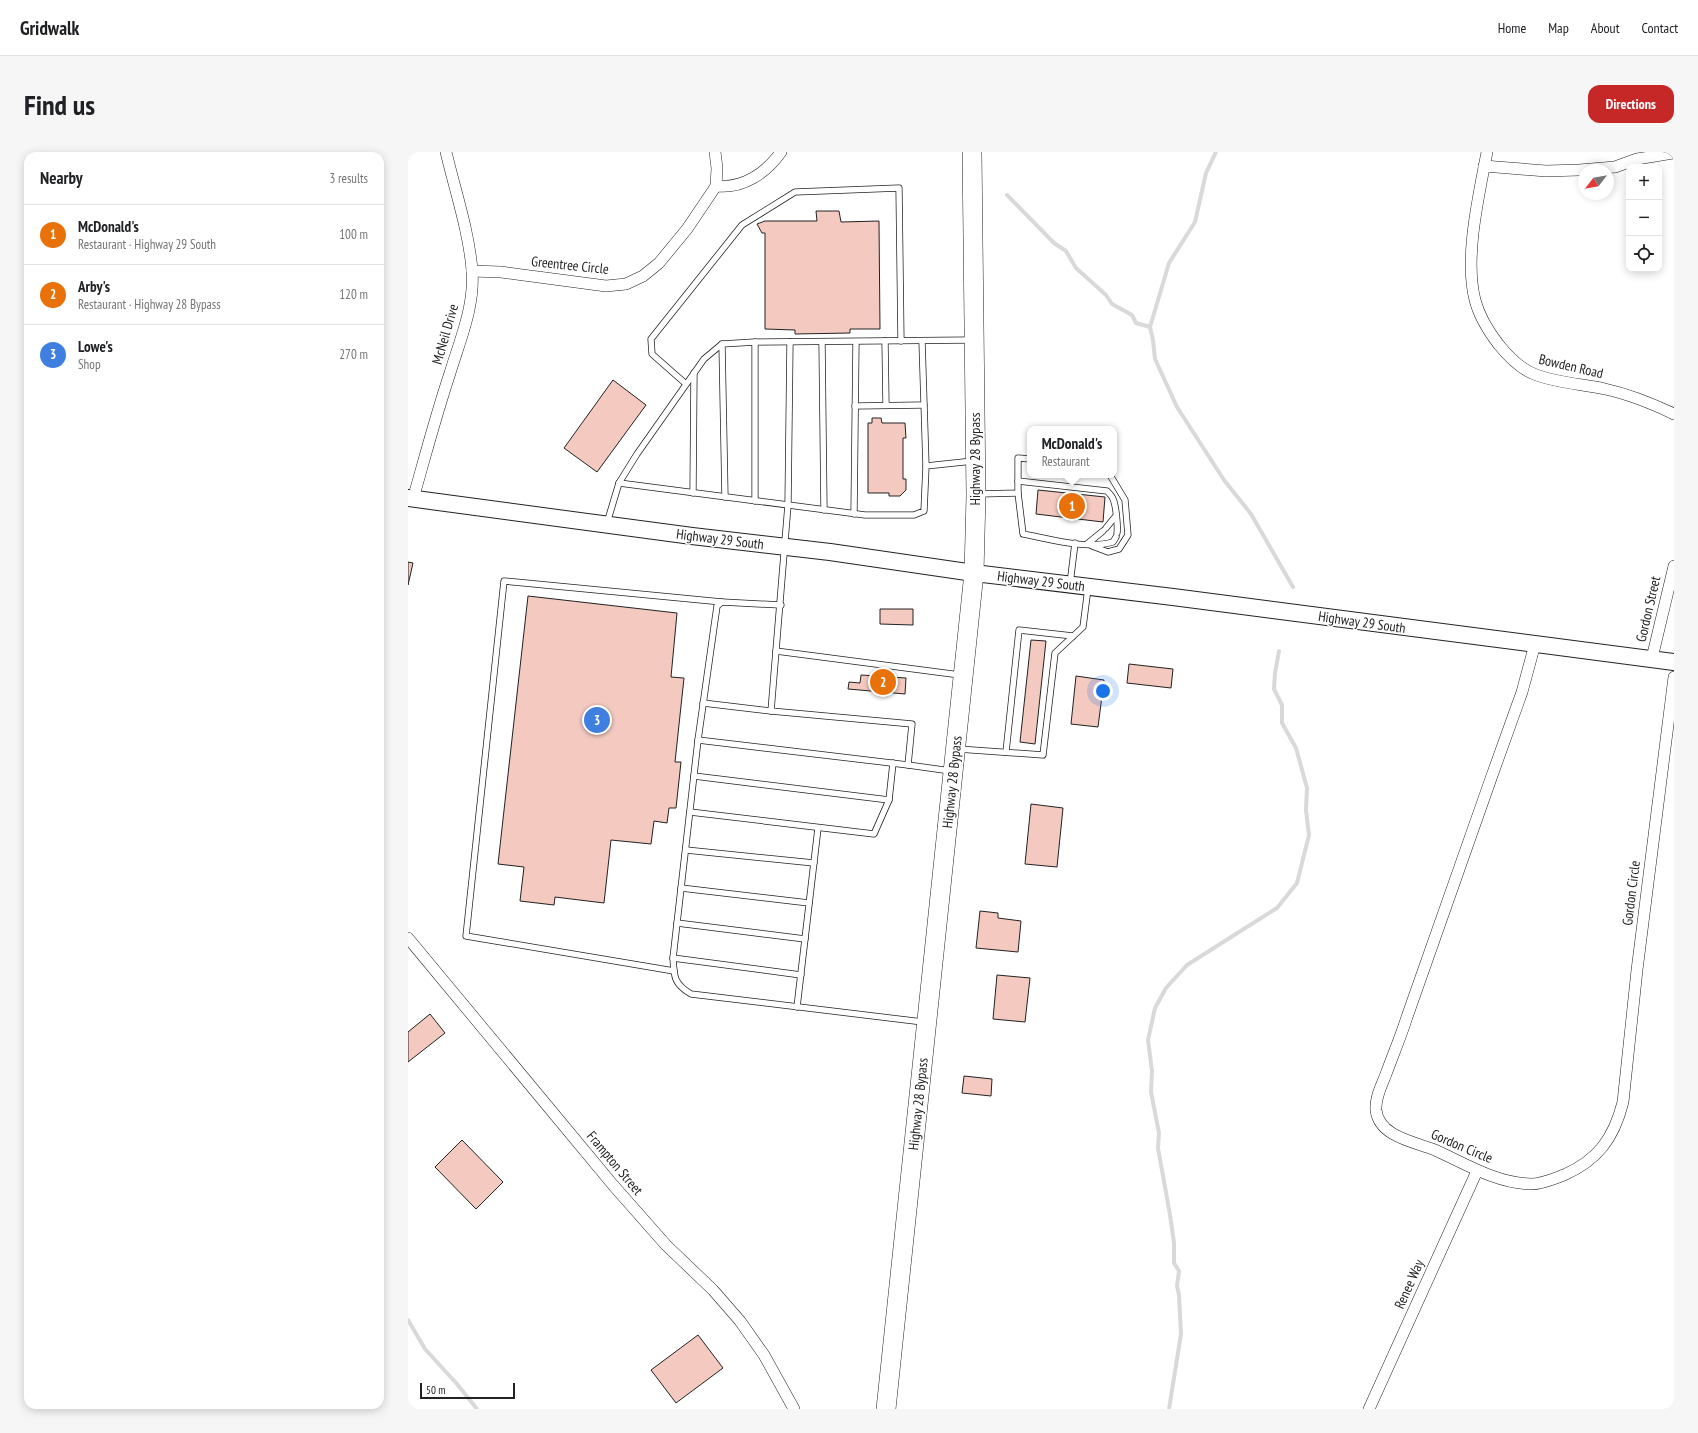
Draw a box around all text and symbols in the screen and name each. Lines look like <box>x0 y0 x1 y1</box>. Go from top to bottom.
text: Gridwalk <box>20 16 79 40</box>
text: Home <box>1498 19 1526 37</box>
text: Map <box>1548 19 1569 37</box>
text: About <box>1591 19 1620 37</box>
text: Contact <box>1642 19 1678 37</box>
button: Directions <box>1588 85 1674 123</box>
text: Find us <box>24 86 95 123</box>
north arrow <box>1578 164 1614 200</box>
map controls <box>1626 164 1662 272</box>
button: + <box>1626 164 1662 200</box>
text: Nearby <box>40 167 83 189</box>
text: 3 results <box>329 170 368 187</box>
button: − <box>1626 200 1662 236</box>
text: McDonald's <box>78 217 139 236</box>
text: 1 <box>50 226 56 243</box>
text: 100 m <box>339 226 368 243</box>
text: Restaurant · Highway 29 South <box>78 236 216 253</box>
button: locate <box>1626 236 1662 272</box>
street label: Greentree Circle <box>530 252 610 278</box>
text: Arby's <box>78 277 110 296</box>
text: 2 <box>50 286 56 303</box>
text: 120 m <box>339 286 368 303</box>
text: Restaurant · Highway 28 Bypass <box>78 296 221 313</box>
street label: McNeil Drive <box>428 302 462 366</box>
text: Lowe's <box>78 337 113 356</box>
text: 3 <box>50 346 56 363</box>
text: 270 m <box>339 346 368 363</box>
street label: Bowden Road <box>1537 350 1605 382</box>
text: Shop <box>78 356 101 373</box>
street label: Highway 28 Bypass <box>966 412 984 506</box>
popup <box>1027 426 1117 478</box>
text: McDonald's <box>1042 434 1102 453</box>
text: Restaurant <box>1042 453 1090 470</box>
pin: 1 <box>1059 491 1085 521</box>
street label: Highway 29 South <box>675 525 765 553</box>
street label: Highway 29 South <box>996 567 1086 595</box>
street label: Gordon Street <box>1632 574 1664 644</box>
street label: Highway 29 South <box>1317 607 1407 637</box>
pin: 2 <box>870 667 896 697</box>
your location <box>1093 681 1113 701</box>
pin: 3 <box>584 705 610 735</box>
street label: Highway 28 Bypass <box>938 735 966 829</box>
street label: Gordon Circle <box>1618 859 1644 927</box>
street label: Highway 28 Bypass <box>904 1057 932 1151</box>
street label: Gordon Circle <box>1428 1125 1496 1167</box>
street label: Frampton Street <box>583 1127 647 1199</box>
street label: Renee Way <box>1390 1256 1428 1311</box>
scale bar <box>420 1381 515 1400</box>
text: 50 m <box>426 1383 445 1397</box>

